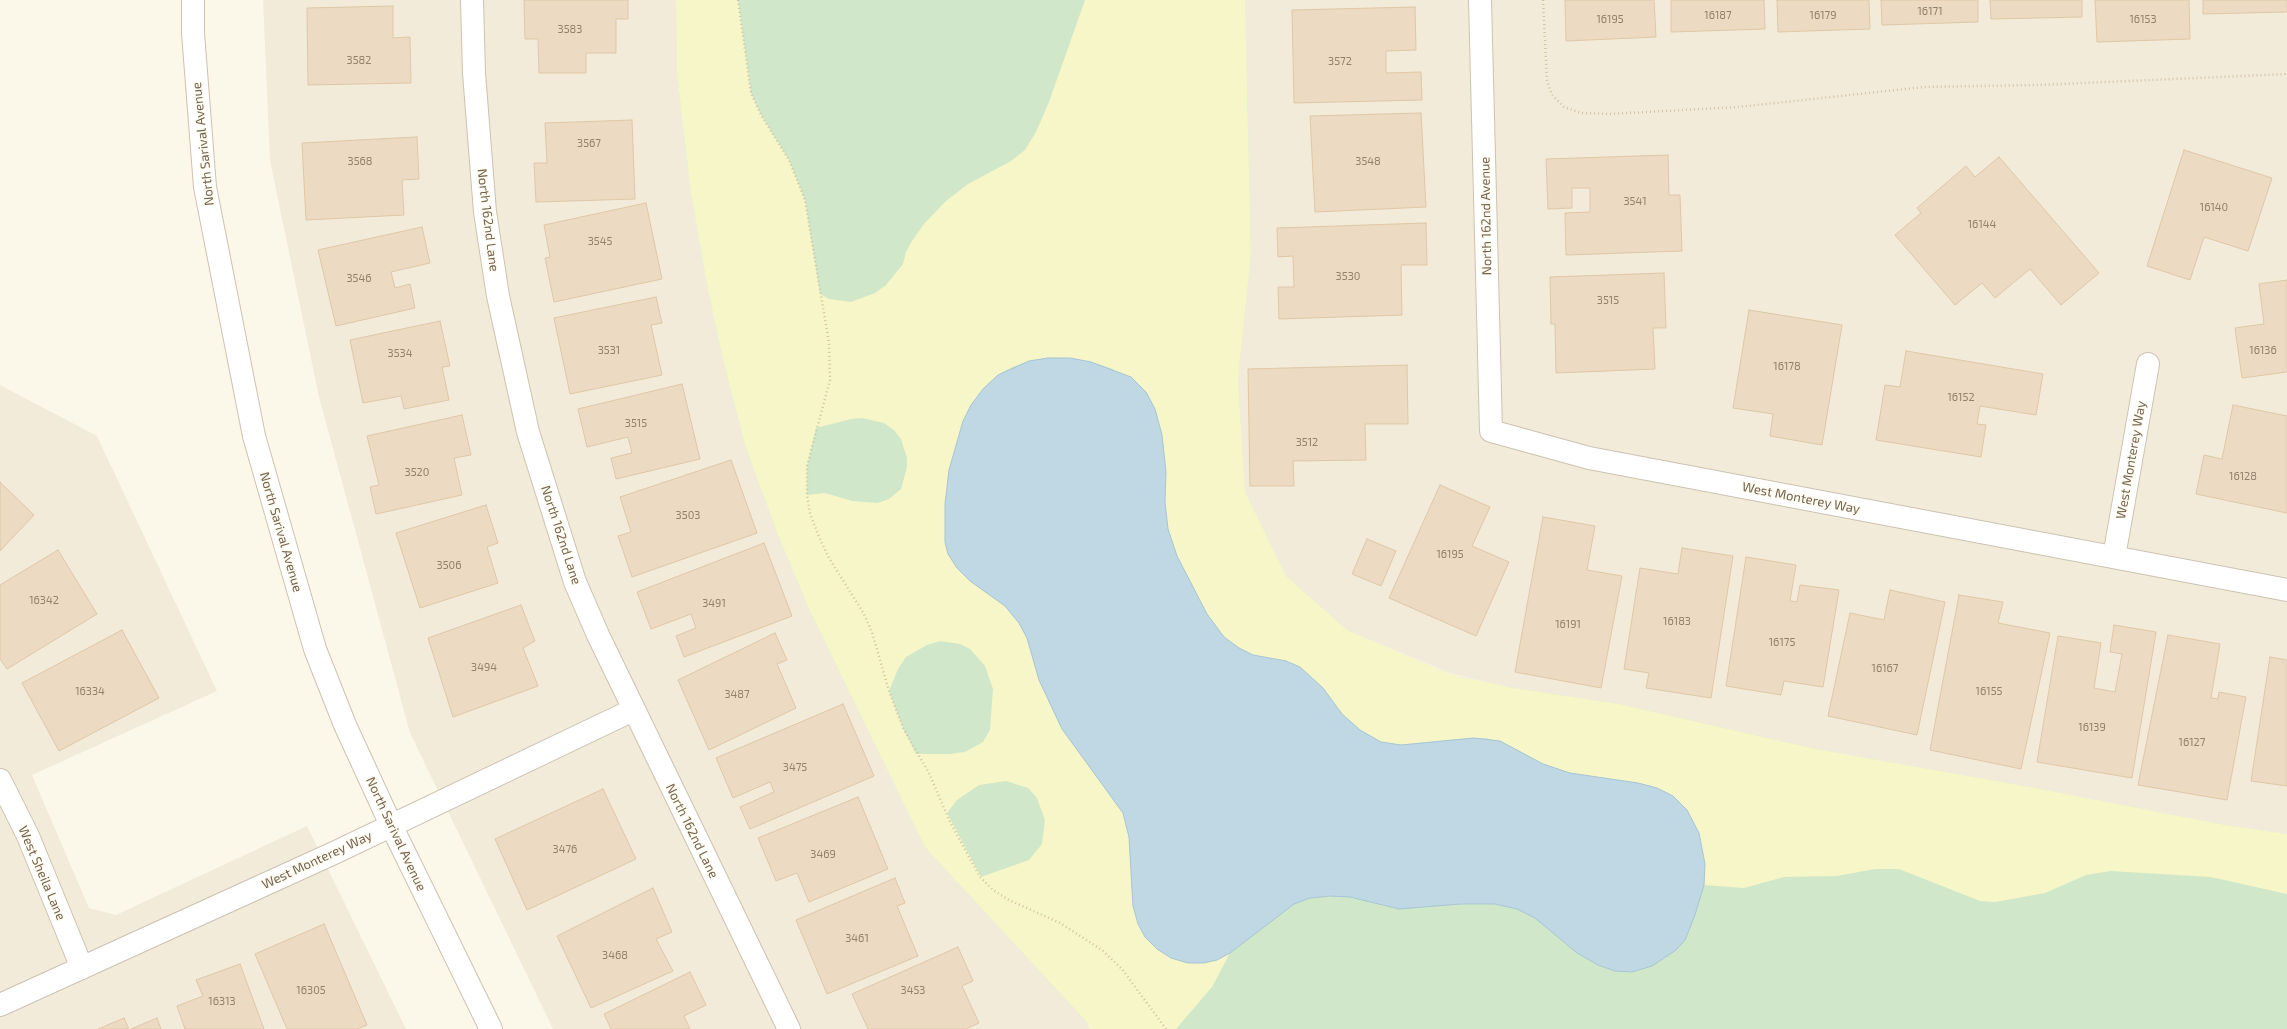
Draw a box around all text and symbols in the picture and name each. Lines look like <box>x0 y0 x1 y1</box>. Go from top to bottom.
house number: 16171 <box>1917 4 1943 18</box>
house number: 16187 <box>1704 8 1732 22</box>
house number: 16179 <box>1810 8 1836 22</box>
house number: 16195 <box>1596 12 1624 26</box>
house number: 16153 <box>2129 12 2157 26</box>
house number: 3583 <box>558 22 582 36</box>
house number: 3582 <box>347 53 371 67</box>
house number: 3572 <box>1328 54 1352 68</box>
street label: North Sarival Avenue <box>189 81 217 207</box>
house number: 3567 <box>577 136 601 150</box>
house number: 3568 <box>348 154 372 168</box>
house number: 3548 <box>1355 154 1381 168</box>
street label: North 162nd Avenue <box>1477 157 1495 275</box>
street label: North 162nd Lane <box>474 168 502 272</box>
house number: 3541 <box>1623 194 1647 208</box>
house number: 16140 <box>2200 200 2228 214</box>
house number: 16144 <box>1968 217 1996 231</box>
house number: 3545 <box>588 234 612 248</box>
house number: 3530 <box>1336 269 1360 283</box>
house number: 3546 <box>346 271 372 285</box>
house number: 3515 <box>1597 293 1619 307</box>
house number: 3531 <box>598 343 620 357</box>
house number: 16136 <box>2249 343 2277 357</box>
house number: 3534 <box>388 346 412 360</box>
house number: 16178 <box>1773 359 1801 373</box>
house number: 16152 <box>1947 390 1975 404</box>
street label: West Monterey Way <box>2113 400 2149 520</box>
house number: 3515 <box>625 416 647 430</box>
house number: 3512 <box>1296 435 1318 449</box>
house number: 3520 <box>405 465 429 479</box>
house number: 16128 <box>2229 469 2257 483</box>
street label: North Sarival Avenue <box>256 470 306 594</box>
street label: West Monterey Way <box>1741 479 1861 517</box>
street label: North 162nd Lane <box>538 483 584 587</box>
house number: 3503 <box>676 508 700 522</box>
house number: 16195 <box>1436 547 1464 561</box>
house number: 3506 <box>437 558 461 572</box>
house number: 16342 <box>29 593 59 607</box>
house number: 3491 <box>702 596 726 610</box>
house number: 16183 <box>1663 614 1691 628</box>
house number: 16191 <box>1555 617 1581 631</box>
house number: 16175 <box>1769 635 1795 649</box>
house number: 3494 <box>471 660 497 674</box>
house number: 16167 <box>1872 661 1898 675</box>
house number: 16334 <box>75 684 105 698</box>
house number: 16155 <box>1976 684 2002 698</box>
house number: 3487 <box>724 687 750 701</box>
house number: 16139 <box>2078 720 2106 734</box>
house number: 16127 <box>2179 735 2205 749</box>
house number: 3475 <box>783 760 807 774</box>
street label: North Sarival Avenue <box>363 774 429 894</box>
street label: North 162nd Lane <box>662 781 722 881</box>
street label: West Sheila Lane <box>15 824 69 922</box>
street label: West Monterey Way <box>259 828 375 892</box>
house number: 3476 <box>553 842 577 856</box>
house number: 3469 <box>810 847 836 861</box>
house number: 3461 <box>845 931 869 945</box>
house number: 3468 <box>602 948 628 962</box>
house number: 16305 <box>296 983 326 997</box>
house number: 3453 <box>901 983 925 997</box>
house number: 16313 <box>208 994 236 1008</box>

